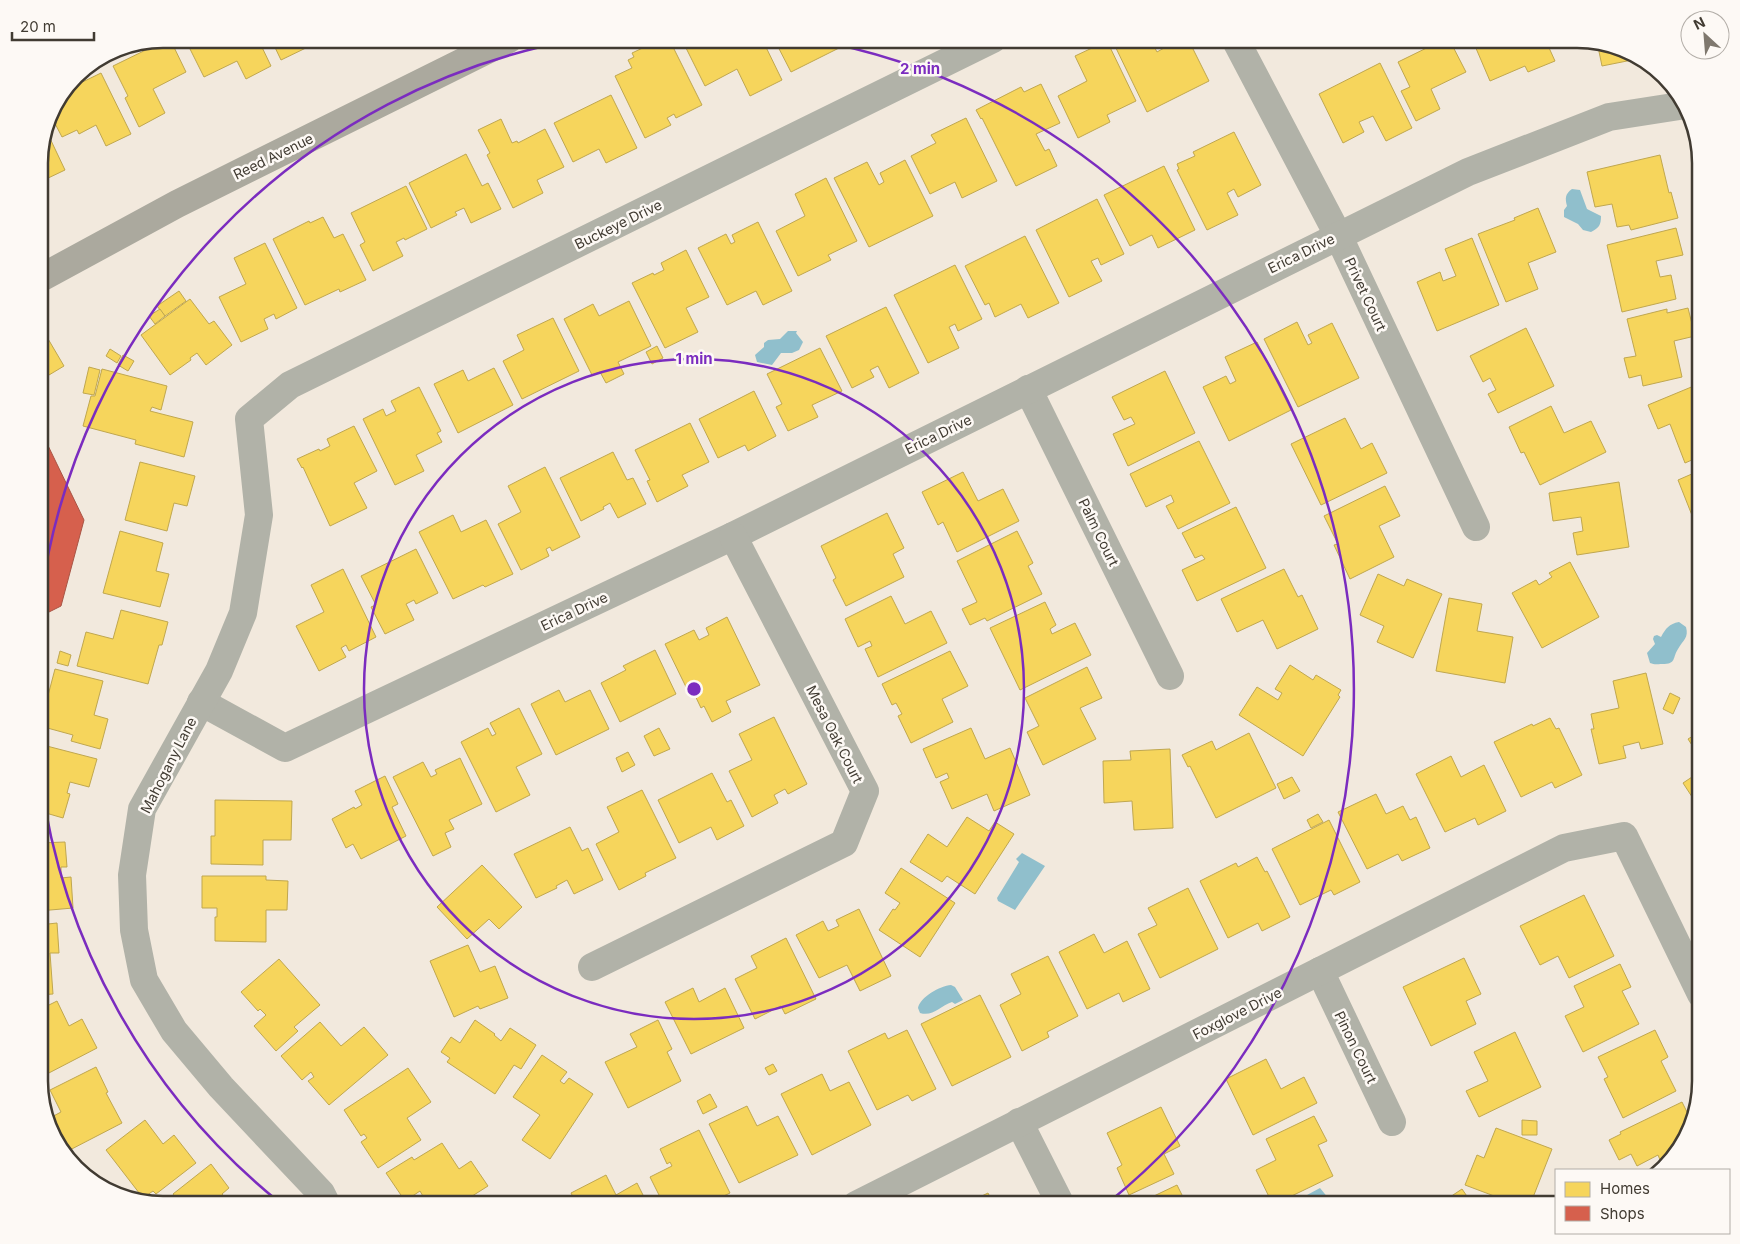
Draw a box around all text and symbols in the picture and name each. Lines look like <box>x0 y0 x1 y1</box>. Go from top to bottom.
scale bar <box>12 10 95 42</box>
north arrow <box>1680 10 1730 60</box>
text: N <box>1691 13 1708 33</box>
text: 20 m <box>20 17 56 36</box>
text: 2 min <box>900 59 940 78</box>
street label: Reed Avenue <box>230 129 316 183</box>
street label: Buckeye Drive <box>572 196 664 252</box>
street label: Erica Drive <box>1265 230 1337 276</box>
street label: Privet Court <box>1342 255 1391 334</box>
text: 1 min <box>675 349 713 368</box>
street label: Erica Drive <box>902 411 974 457</box>
street label: Palm Court <box>1075 495 1123 569</box>
street label: Erica Drive <box>538 588 610 634</box>
centre of rings <box>685 680 703 698</box>
street label: Mesa Oak Court <box>803 682 867 786</box>
street label: Mahogany Lane <box>136 714 200 816</box>
street label: Foxglove Drive <box>1190 983 1284 1043</box>
street label: Pinon Court <box>1331 1008 1381 1086</box>
legend <box>1555 1169 1730 1234</box>
text: Homes <box>1600 1179 1650 1198</box>
text: Shops <box>1600 1204 1645 1223</box>

